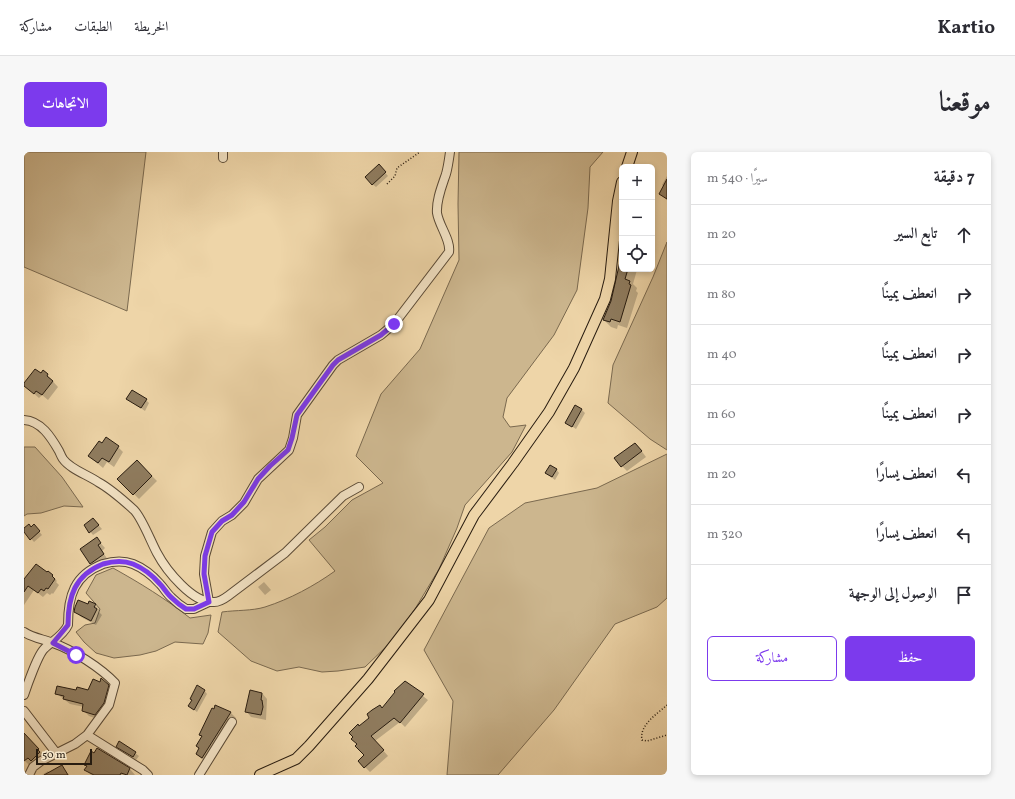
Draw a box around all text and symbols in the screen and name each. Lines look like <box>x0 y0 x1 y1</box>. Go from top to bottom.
text: Kartio <box>937 15 995 41</box>
text: مشاركة <box>20 18 52 37</box>
text: الطبقات <box>74 18 112 37</box>
text: الخريطة <box>134 18 168 37</box>
button: الاتجاهات <box>24 82 107 127</box>
text: موقعنا <box>939 84 991 123</box>
map controls <box>619 164 655 272</box>
button: + <box>619 164 655 200</box>
text: 7 دقيقة <box>934 166 975 189</box>
text: سيرًا · 540 m <box>707 170 768 188</box>
button: − <box>619 200 655 236</box>
text: تابع السير <box>895 224 937 245</box>
icon: ahead <box>953 224 975 246</box>
text: 20 m <box>707 226 736 244</box>
button: locate <box>619 236 655 272</box>
text: انعطف يمينًا <box>882 284 937 305</box>
icon: right <box>953 284 975 306</box>
text: 80 m <box>707 286 736 304</box>
route end <box>385 315 403 333</box>
text: انعطف يمينًا <box>882 344 937 365</box>
icon: right <box>953 344 975 366</box>
text: 40 m <box>707 346 736 364</box>
text: انعطف يمينًا <box>882 404 937 425</box>
icon: right <box>953 404 975 426</box>
text: 60 m <box>707 406 736 424</box>
text: انعطف يسارًا <box>876 464 937 485</box>
icon: left <box>953 464 975 486</box>
text: 20 m <box>707 466 736 484</box>
text: انعطف يسارًا <box>876 524 937 545</box>
icon: left <box>953 524 975 546</box>
text: 320 m <box>707 526 742 544</box>
text: الوصول إلى الوجهة <box>849 584 937 605</box>
icon: arrive <box>953 584 975 606</box>
button: مشاركة <box>707 636 837 681</box>
button: حفظ <box>845 636 975 681</box>
route start <box>67 646 85 664</box>
scale bar <box>36 747 92 766</box>
text: 50 m <box>42 748 66 763</box>

